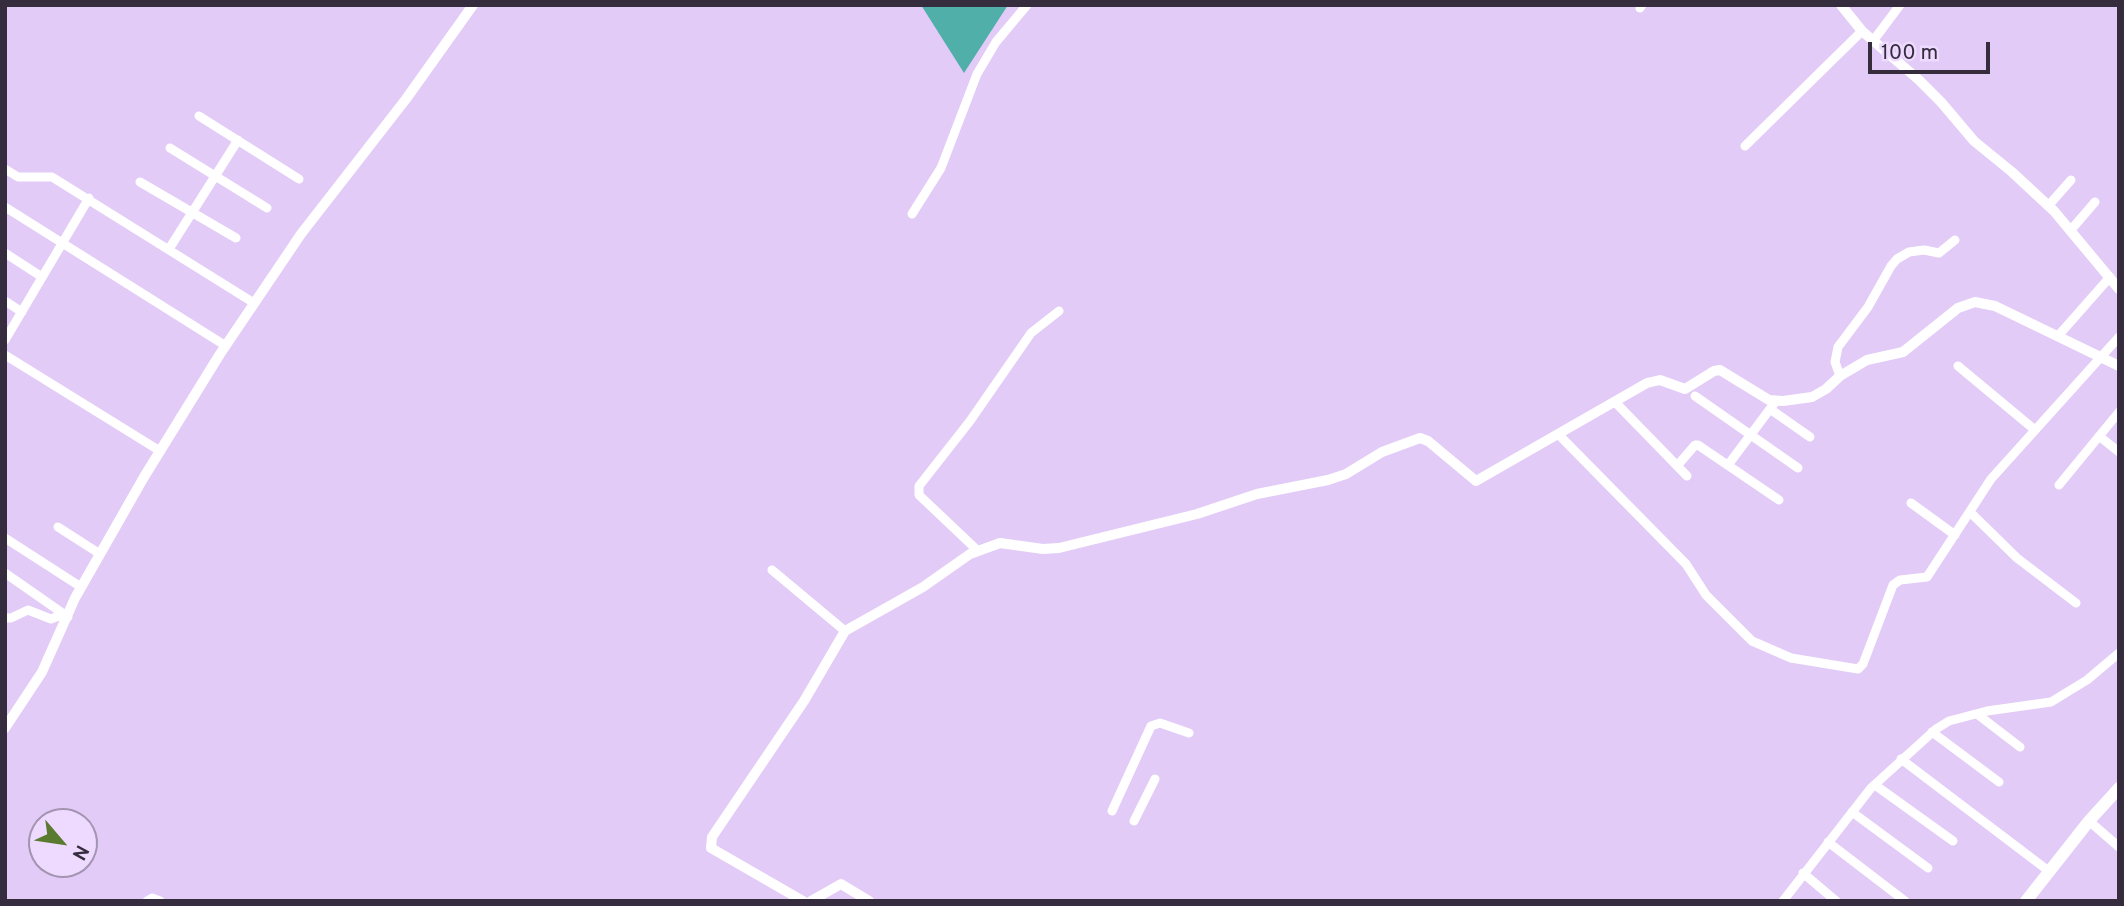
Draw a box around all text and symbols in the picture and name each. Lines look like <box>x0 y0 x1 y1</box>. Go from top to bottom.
scale bar <box>1872 28 1994 72</box>
text: 100 m <box>1881 40 1938 67</box>
north arrow <box>28 808 98 878</box>
text: N <box>66 840 93 864</box>

